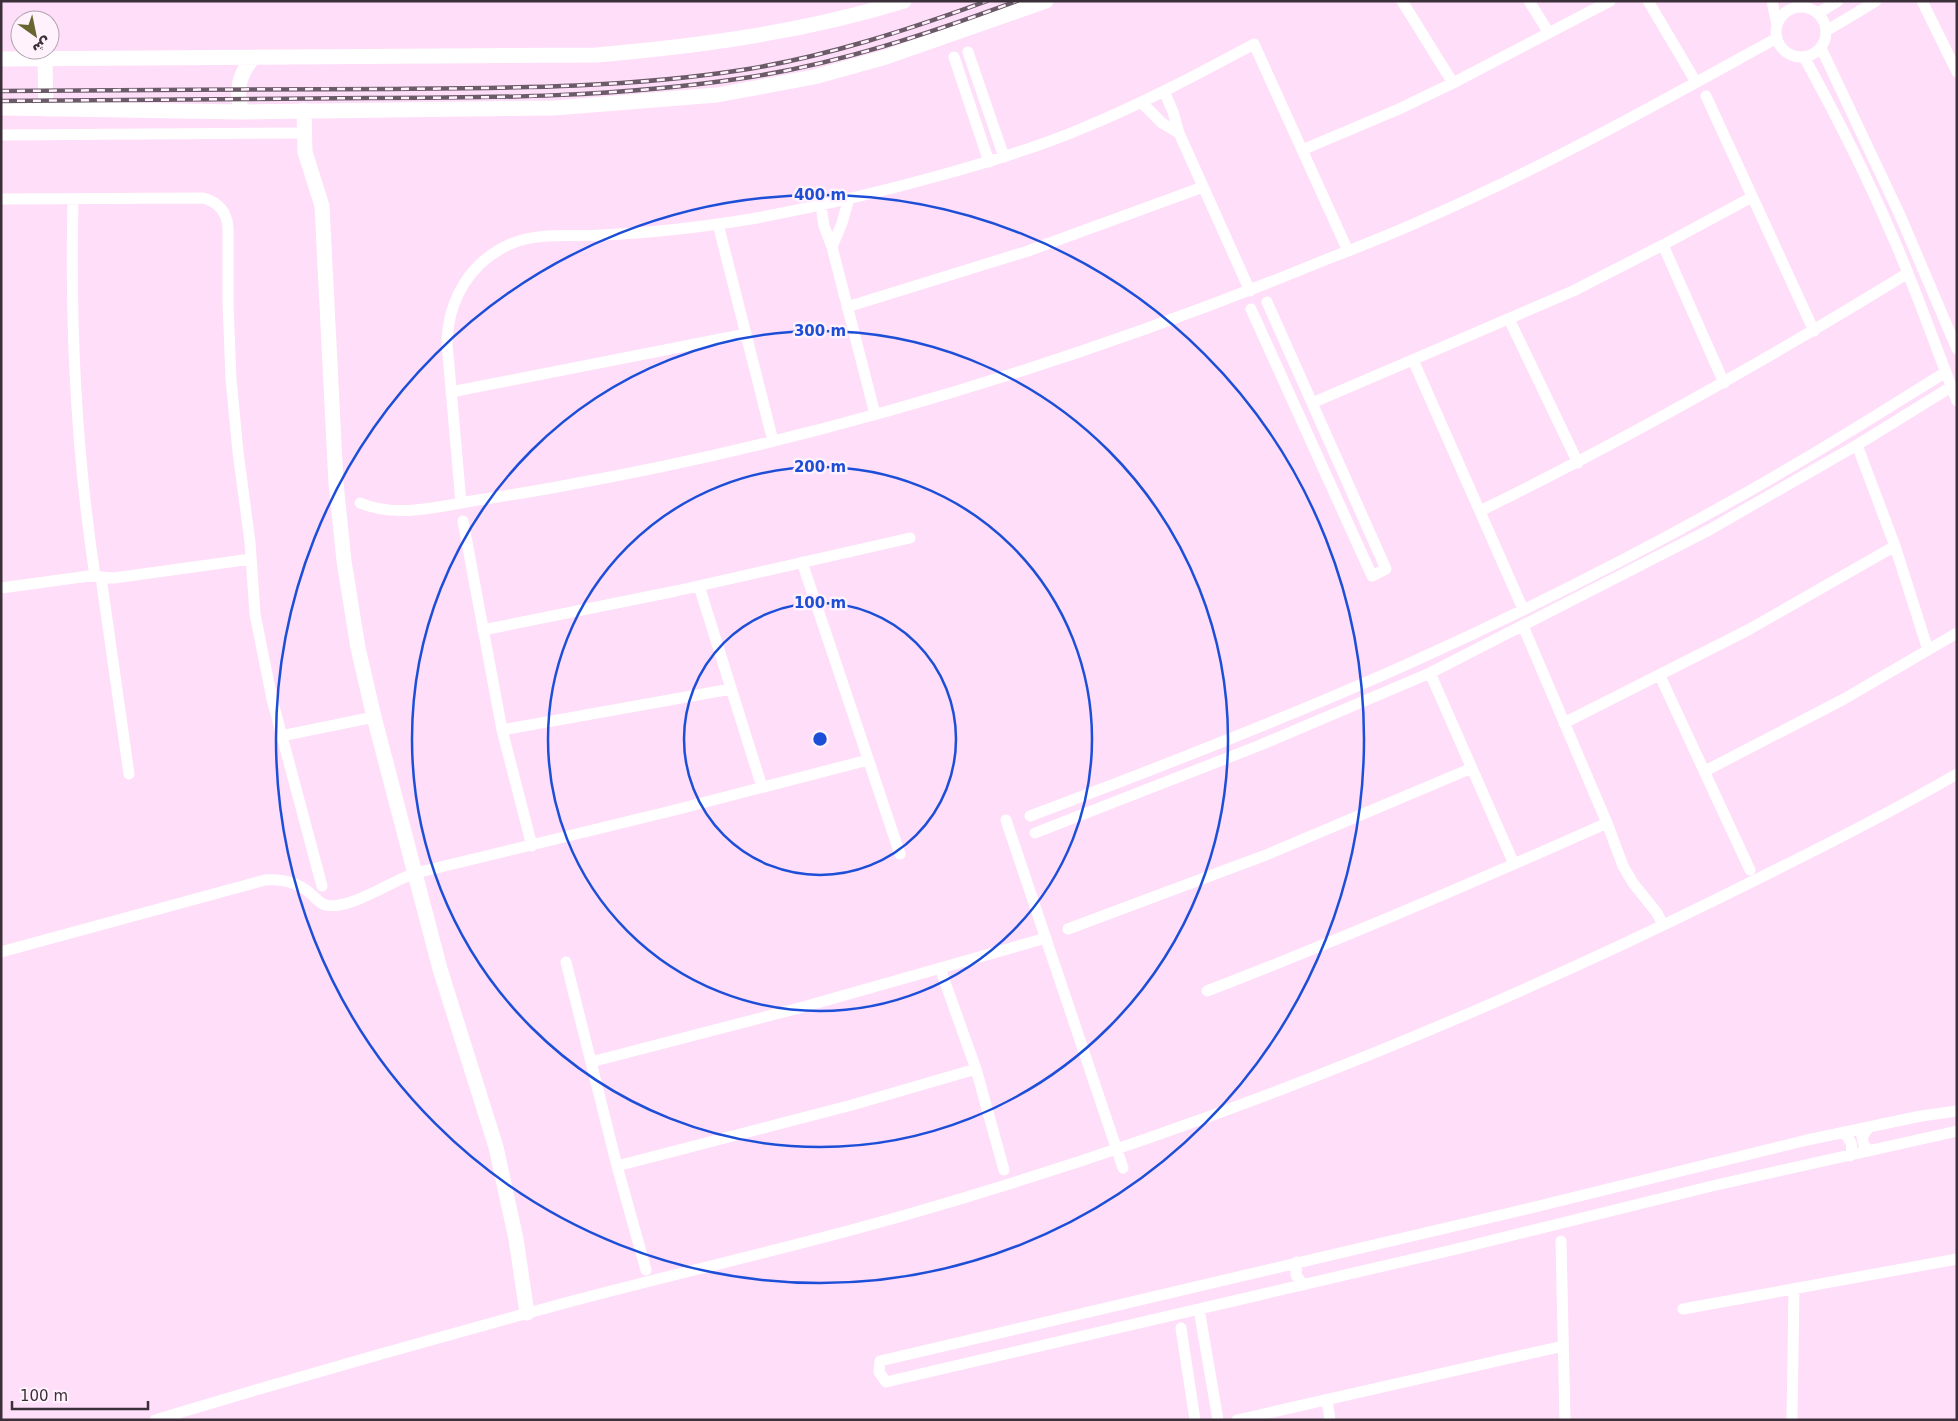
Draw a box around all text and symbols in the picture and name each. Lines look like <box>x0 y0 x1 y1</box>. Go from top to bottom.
north arrow <box>10 10 60 60</box>
text: ش <box>30 34 55 58</box>
text: 400 m <box>794 186 846 204</box>
text: 300 m <box>794 322 846 340</box>
text: 200 m <box>794 458 846 476</box>
text: 100 m <box>794 594 846 612</box>
centre of rings <box>811 730 829 748</box>
scale bar <box>12 1378 149 1410</box>
text: 100 m <box>20 1387 68 1405</box>

